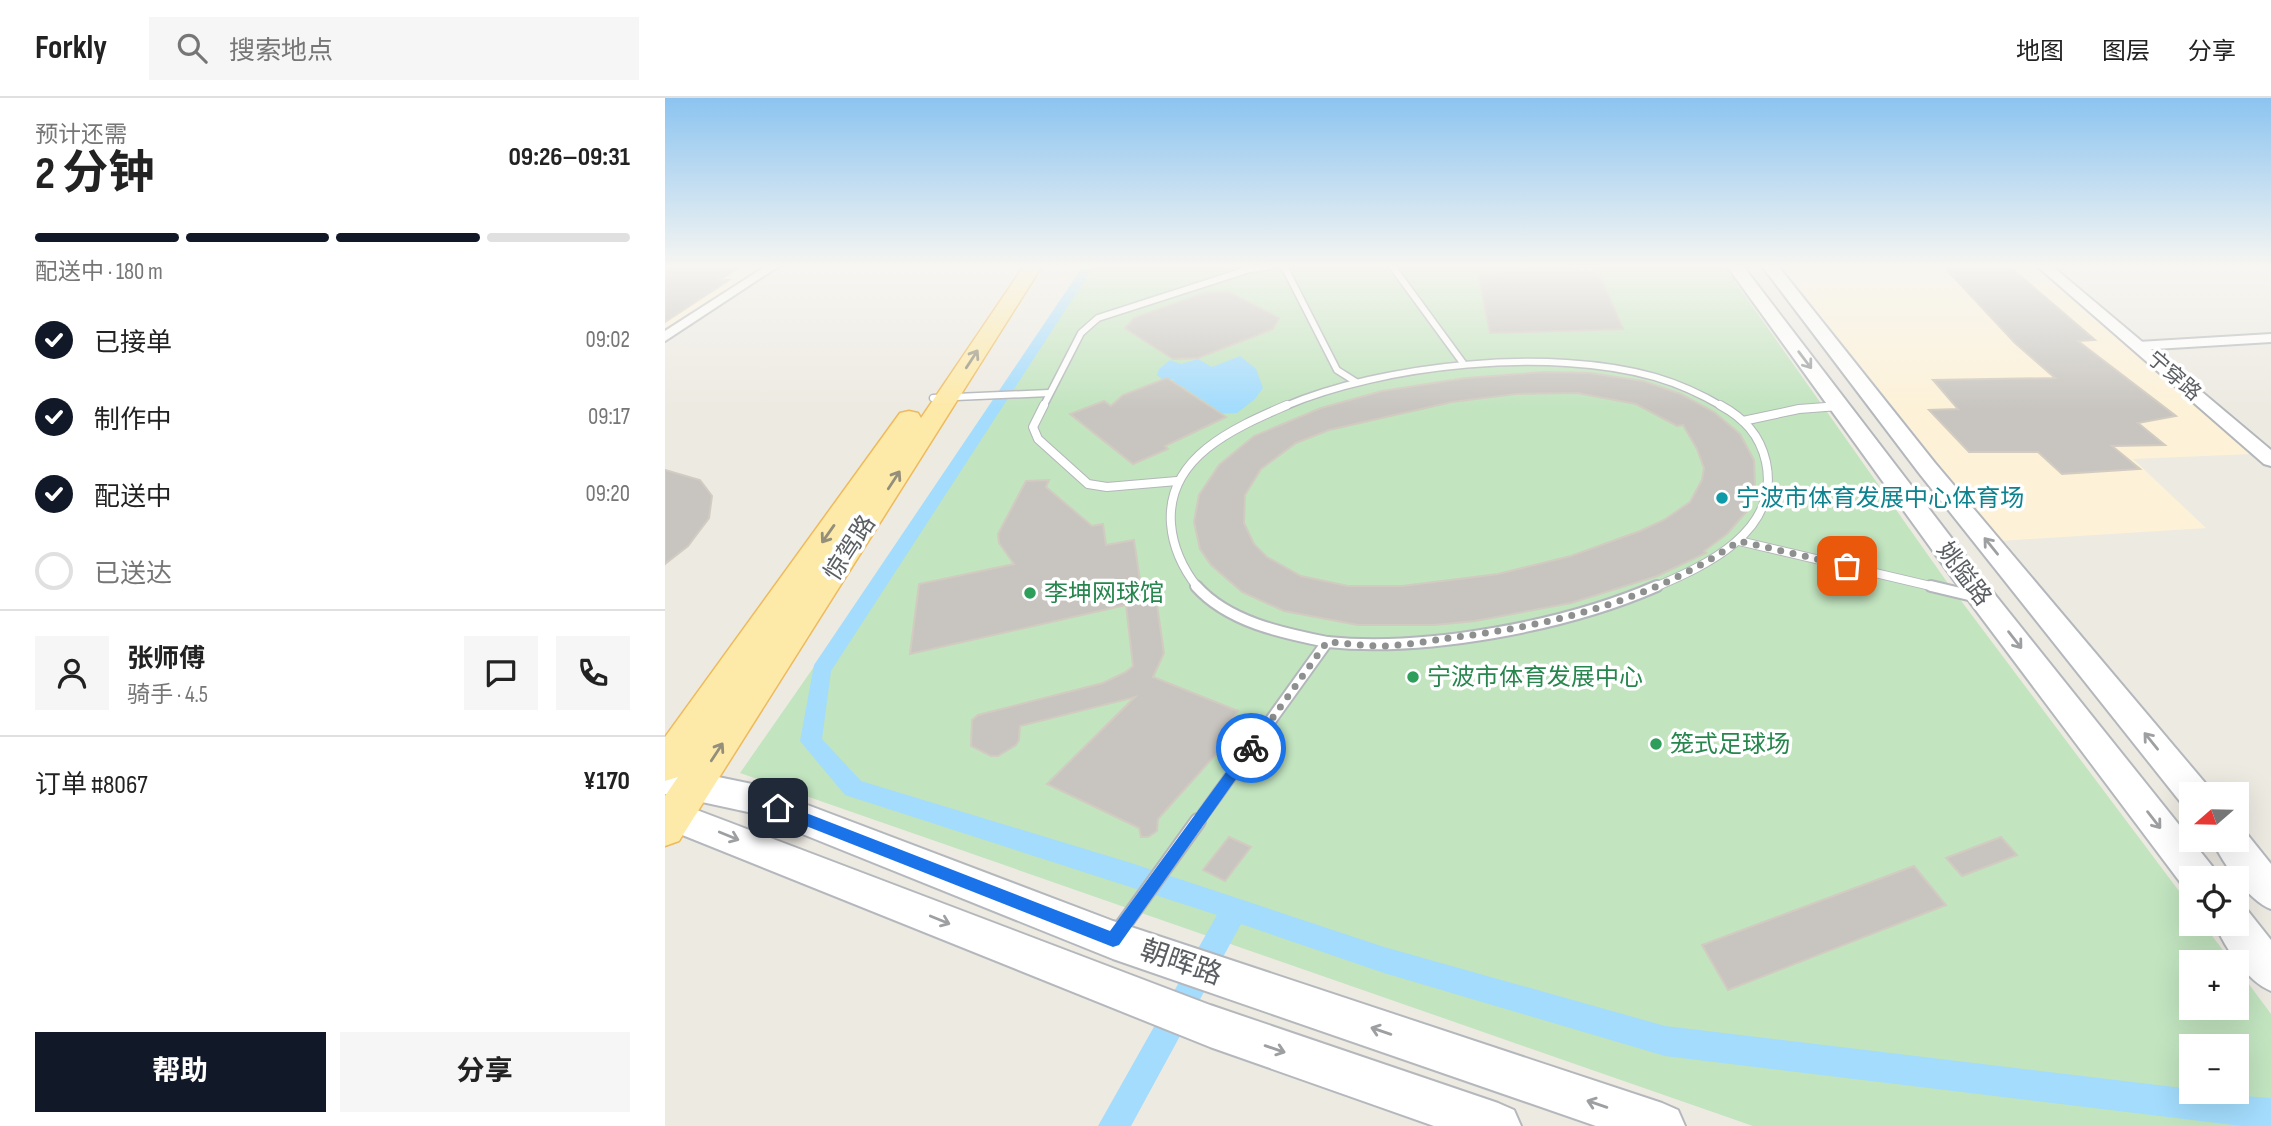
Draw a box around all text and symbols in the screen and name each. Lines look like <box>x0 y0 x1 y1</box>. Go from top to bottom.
search box <box>149 17 639 80</box>
text: Forkly <box>35 28 107 68</box>
icon: search <box>173 29 211 67</box>
text: 搜索地点 <box>229 36 333 67</box>
text: 地图 <box>2016 37 2064 66</box>
text: 图层 <box>2102 37 2150 66</box>
text: 分享 <box>2188 37 2236 66</box>
text: 预计还需 <box>35 121 127 149</box>
text: 09:26–09:31 <box>508 142 630 173</box>
text: 2 分钟 <box>35 147 154 202</box>
text: 配送中 · 180 m <box>35 258 163 286</box>
icon: check <box>35 321 73 359</box>
text: 09:02 <box>585 326 630 354</box>
text: 已接单 <box>94 328 172 359</box>
street label: 宁穿路 <box>2142 346 2206 406</box>
one-way arrow <box>965 350 980 369</box>
one-way arrow <box>1798 350 1813 369</box>
icon: check <box>35 398 73 436</box>
text: 09:17 <box>588 403 630 431</box>
text: 制作中 <box>94 405 172 436</box>
one-way arrow <box>887 470 901 490</box>
icon: check <box>35 475 73 513</box>
text: 09:20 <box>585 480 630 508</box>
text: 配送中 <box>94 482 172 513</box>
place label: 宁波市体育发展中心体育场 <box>1736 484 2024 513</box>
marker: 宁波市体育发展中心体育场 <box>1714 490 1730 506</box>
street label: 惊驾路 <box>818 510 882 586</box>
one-way arrow <box>821 524 835 543</box>
pin <box>1817 536 1877 596</box>
street label: 姚隘路 <box>1931 537 1997 611</box>
one-way arrow <box>1983 538 1999 556</box>
icon: bag <box>1828 547 1866 585</box>
text: 已送达 <box>94 559 172 590</box>
place label: 李坤网球馆 <box>1044 579 1164 608</box>
marker: 李坤网球馆 <box>1022 585 1038 601</box>
one-way arrow <box>2007 631 2022 649</box>
button: person <box>35 636 109 710</box>
button: chat <box>464 636 538 710</box>
button: phone <box>556 636 630 710</box>
text: 张师傅 <box>127 644 205 675</box>
place label: 宁波市体育发展中心 <box>1427 663 1643 692</box>
marker: 宁波市体育发展中心 <box>1405 669 1421 685</box>
text: 骑手 · 4.5 <box>127 681 208 709</box>
courier <box>1216 713 1286 783</box>
icon: bike <box>1232 729 1270 767</box>
place label: 笼式足球场 <box>1670 730 1790 759</box>
one-way arrow <box>2144 732 2159 751</box>
marker: 笼式足球场 <box>1648 736 1664 752</box>
one-way arrow <box>710 743 724 763</box>
text: ¥170 <box>583 766 630 797</box>
text: 订单 #8067 <box>35 770 148 801</box>
pin <box>748 778 808 838</box>
north arrow <box>2179 782 2249 852</box>
map controls <box>2179 782 2249 1104</box>
icon: home <box>759 789 797 827</box>
one-way arrow <box>2146 810 2161 829</box>
one-way arrow <box>718 831 739 844</box>
button: locate <box>2179 866 2249 936</box>
one-way arrow <box>929 915 951 928</box>
street label: 朝晖路 <box>1136 934 1226 992</box>
button: + <box>2179 950 2249 1020</box>
one-way arrow <box>1371 1024 1393 1037</box>
button: 帮助 <box>35 1032 326 1112</box>
button: 分享 <box>340 1032 630 1112</box>
button: − <box>2179 1034 2249 1104</box>
one-way arrow <box>1263 1044 1285 1056</box>
one-way arrow <box>1586 1097 1608 1110</box>

